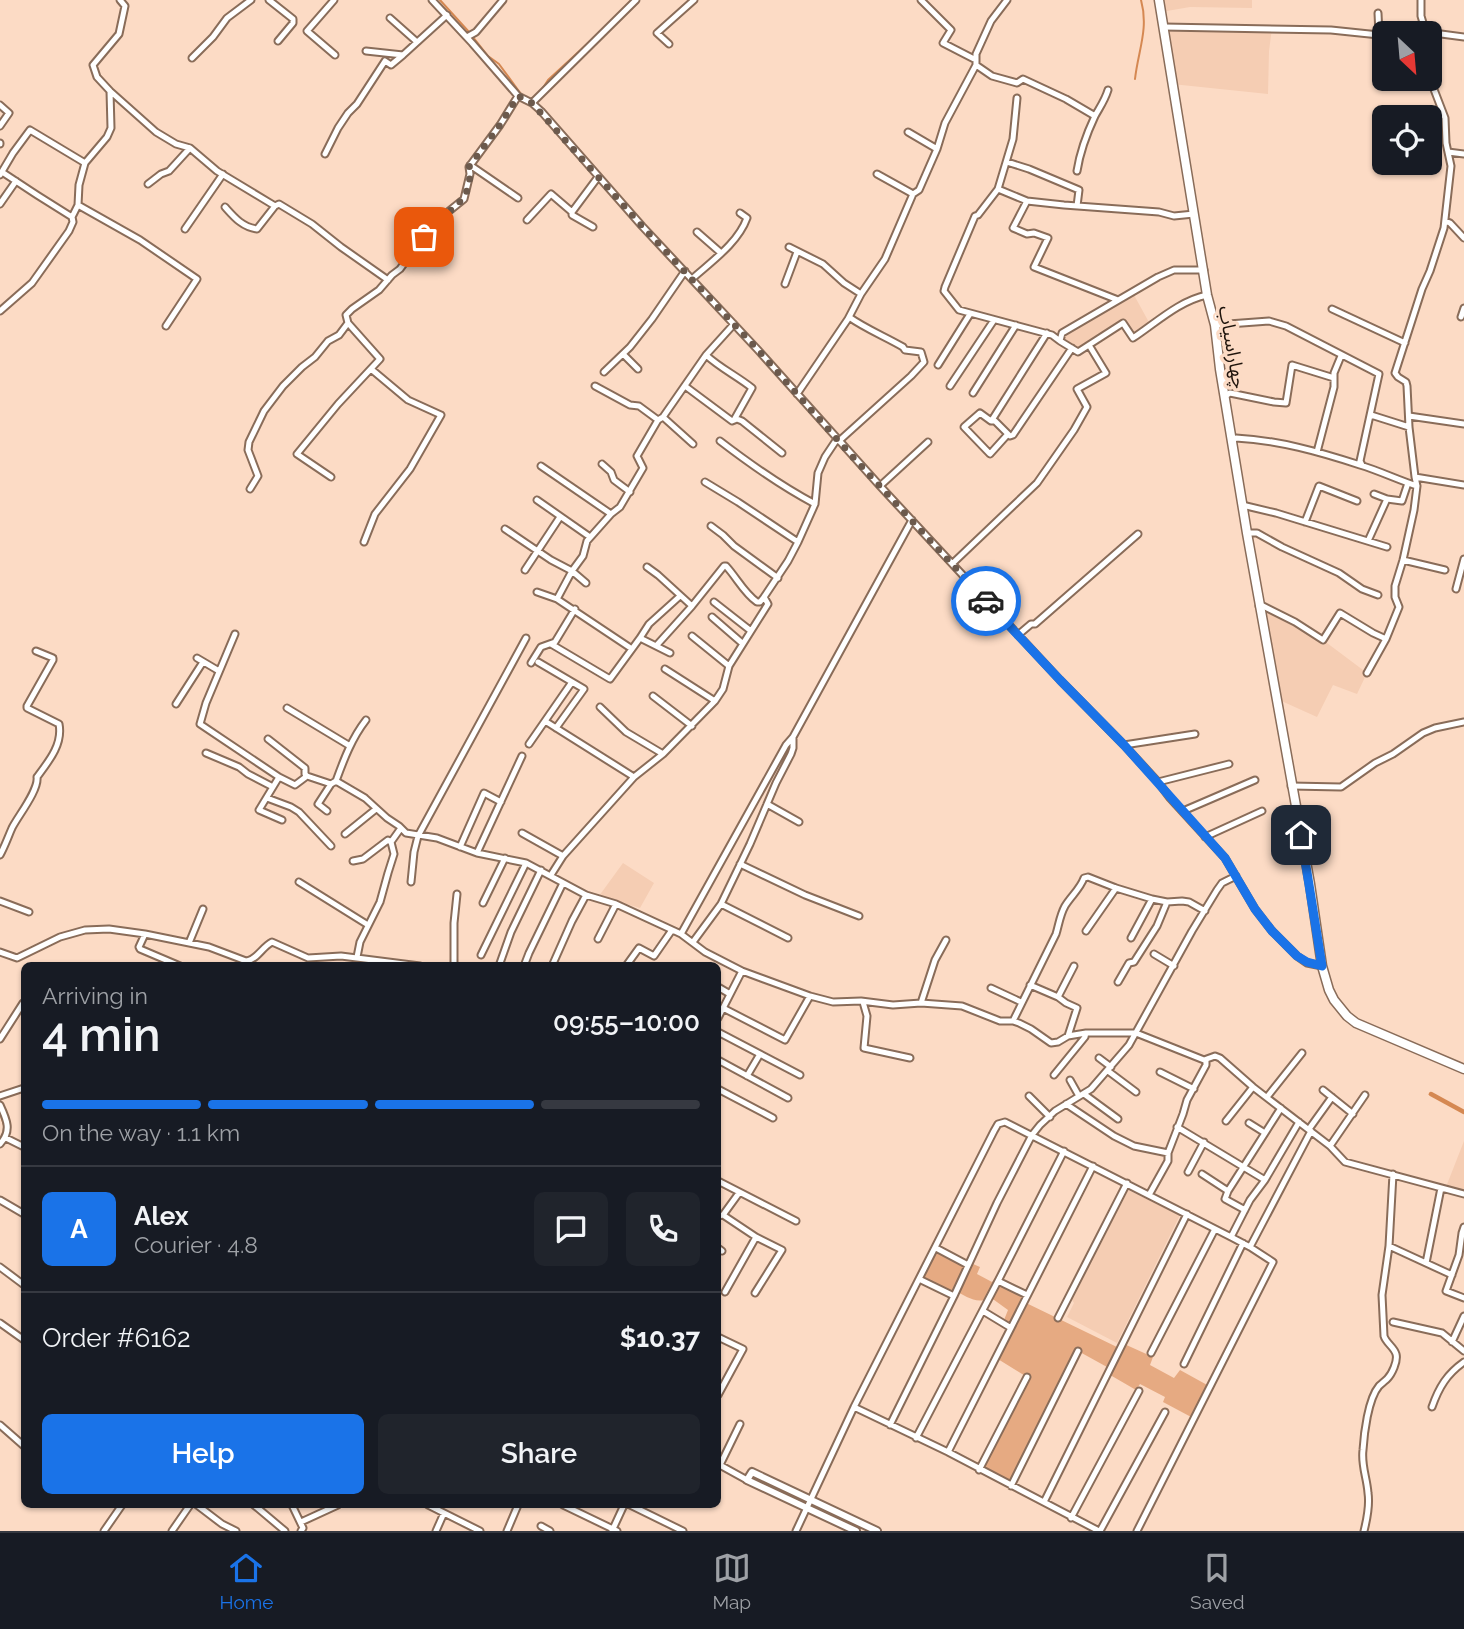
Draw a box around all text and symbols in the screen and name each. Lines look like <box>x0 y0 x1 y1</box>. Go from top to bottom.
north arrow <box>1372 21 1442 91</box>
map controls <box>1372 21 1442 175</box>
button: locate <box>1372 105 1442 175</box>
pin <box>394 207 454 267</box>
icon: bag <box>405 218 443 256</box>
street label: چهاراسیاب <box>1213 304 1251 391</box>
courier <box>951 566 1021 636</box>
icon: car <box>967 582 1005 620</box>
pin <box>1271 805 1331 865</box>
icon: home <box>1282 816 1320 854</box>
text: Arriving in <box>42 982 148 1009</box>
text: 09:55–10:00 <box>553 1007 700 1037</box>
text: 4 min <box>42 1008 161 1062</box>
text: On the way · 1.1 km <box>42 1119 240 1146</box>
button: chat <box>534 1192 608 1266</box>
button: phone <box>626 1192 700 1266</box>
text: Alex <box>134 1201 189 1231</box>
text: A <box>70 1214 88 1244</box>
text: Courier · 4.8 <box>134 1231 258 1258</box>
text: Order #6162 <box>42 1323 191 1353</box>
text: $10.37 <box>620 1323 700 1353</box>
button: Help <box>42 1414 364 1494</box>
button: Share <box>378 1414 700 1494</box>
tab: Home <box>220 1549 273 1613</box>
tab: Map <box>712 1549 751 1613</box>
tab: Saved <box>1190 1549 1244 1613</box>

